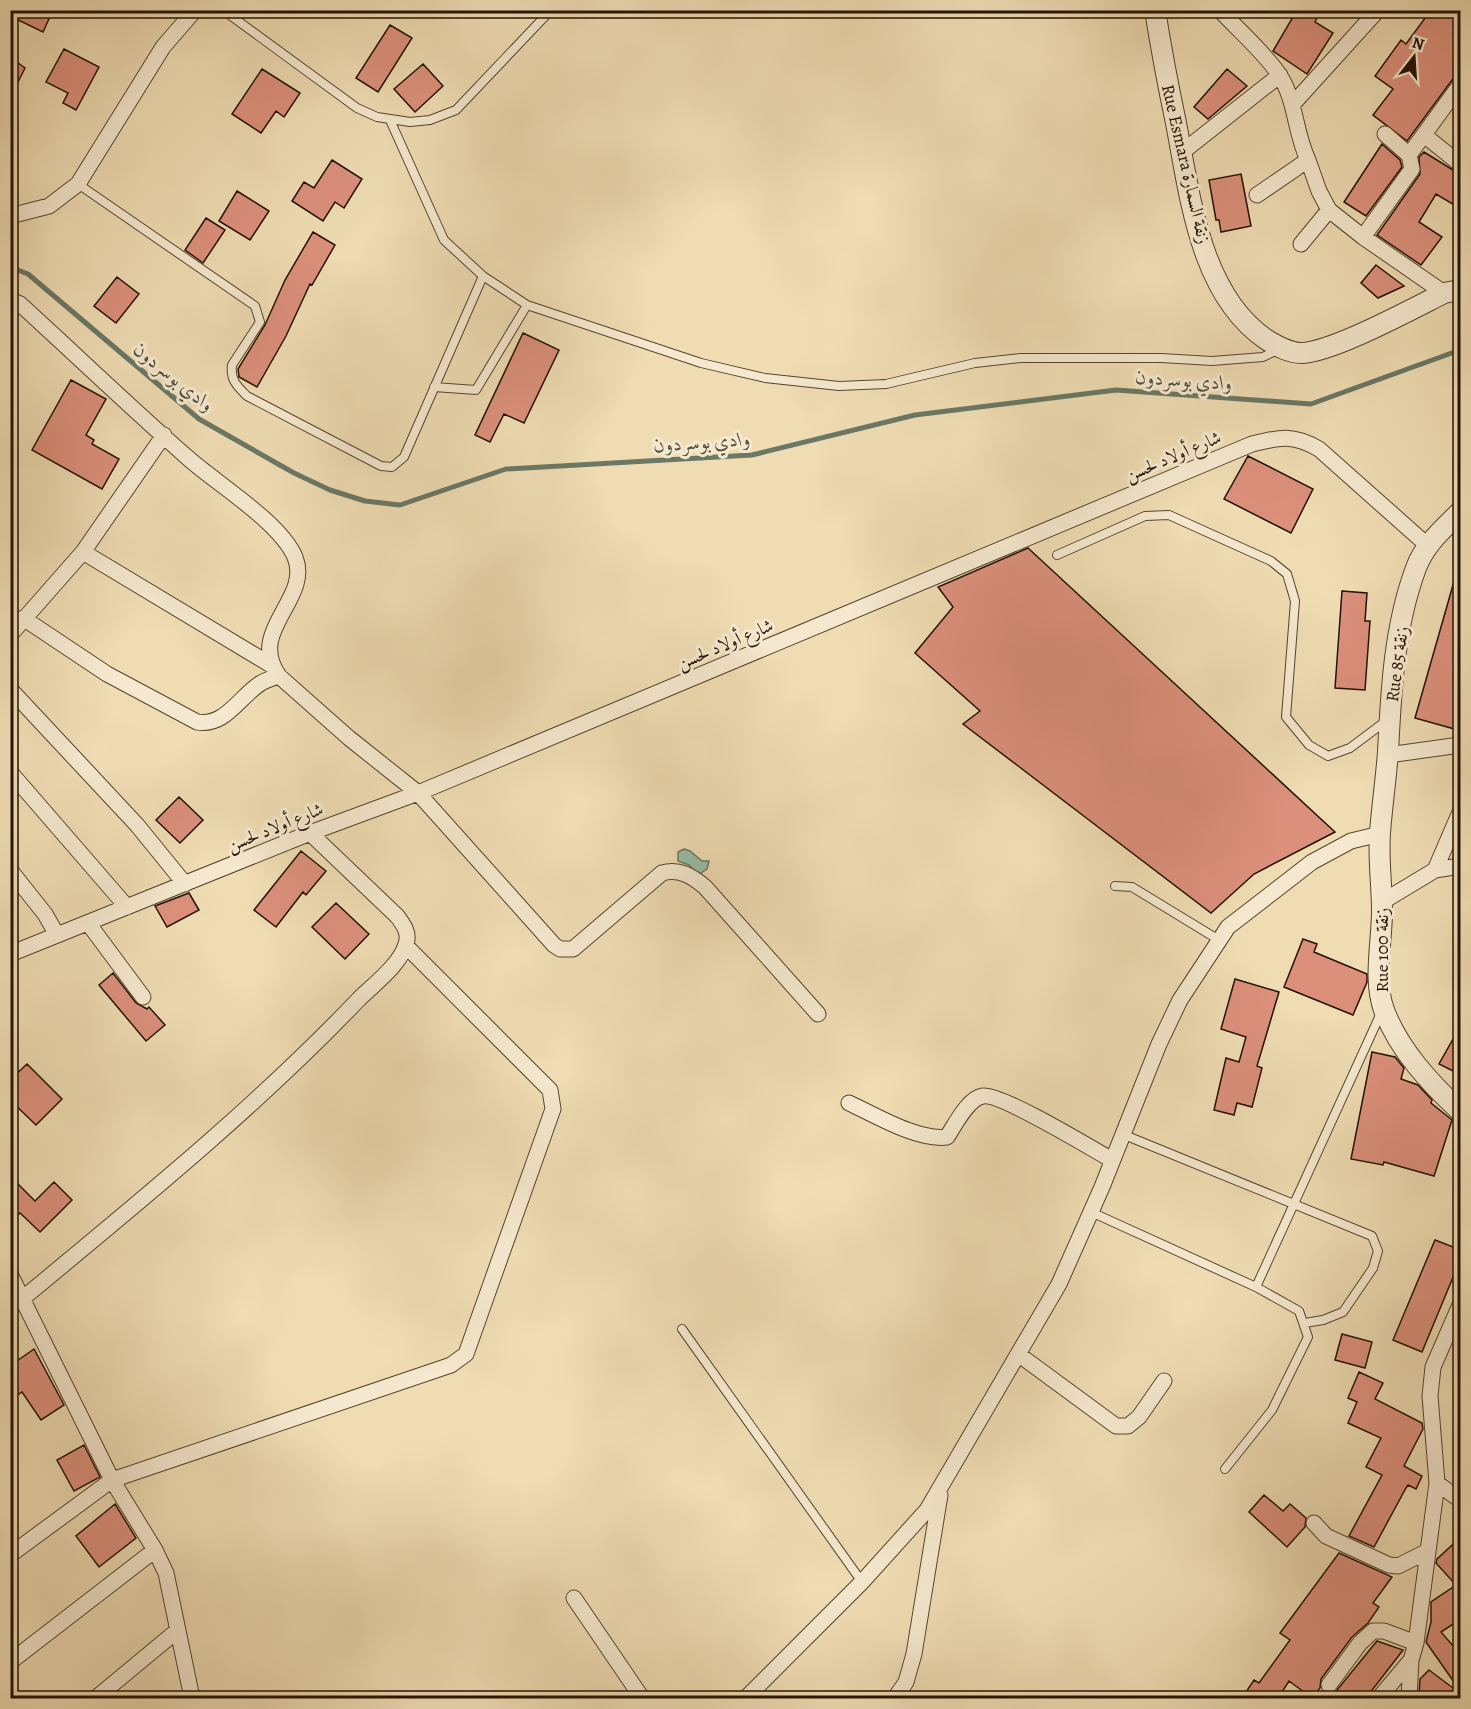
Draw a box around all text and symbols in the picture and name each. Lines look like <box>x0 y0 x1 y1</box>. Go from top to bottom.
north arrow <box>1384 27 1444 87</box>
text: N <box>1409 31 1427 56</box>
street label: Rue Esmara زنقة السمارة <box>1156 82 1216 246</box>
water label: وادي بوسردون <box>127 336 220 420</box>
water label: وادي بوسردون <box>1134 363 1233 399</box>
street label: شارع أولاد لحسن <box>1121 424 1226 490</box>
water label: وادي بوسردون <box>653 425 752 461</box>
street label: شارع أولاد لحسن <box>673 612 778 678</box>
street label: Rue 85 زنقة <box>1380 625 1414 703</box>
street label: شارع أولاد لحسن <box>223 796 328 860</box>
street label: Rue 100 زنقة <box>1370 908 1394 992</box>

